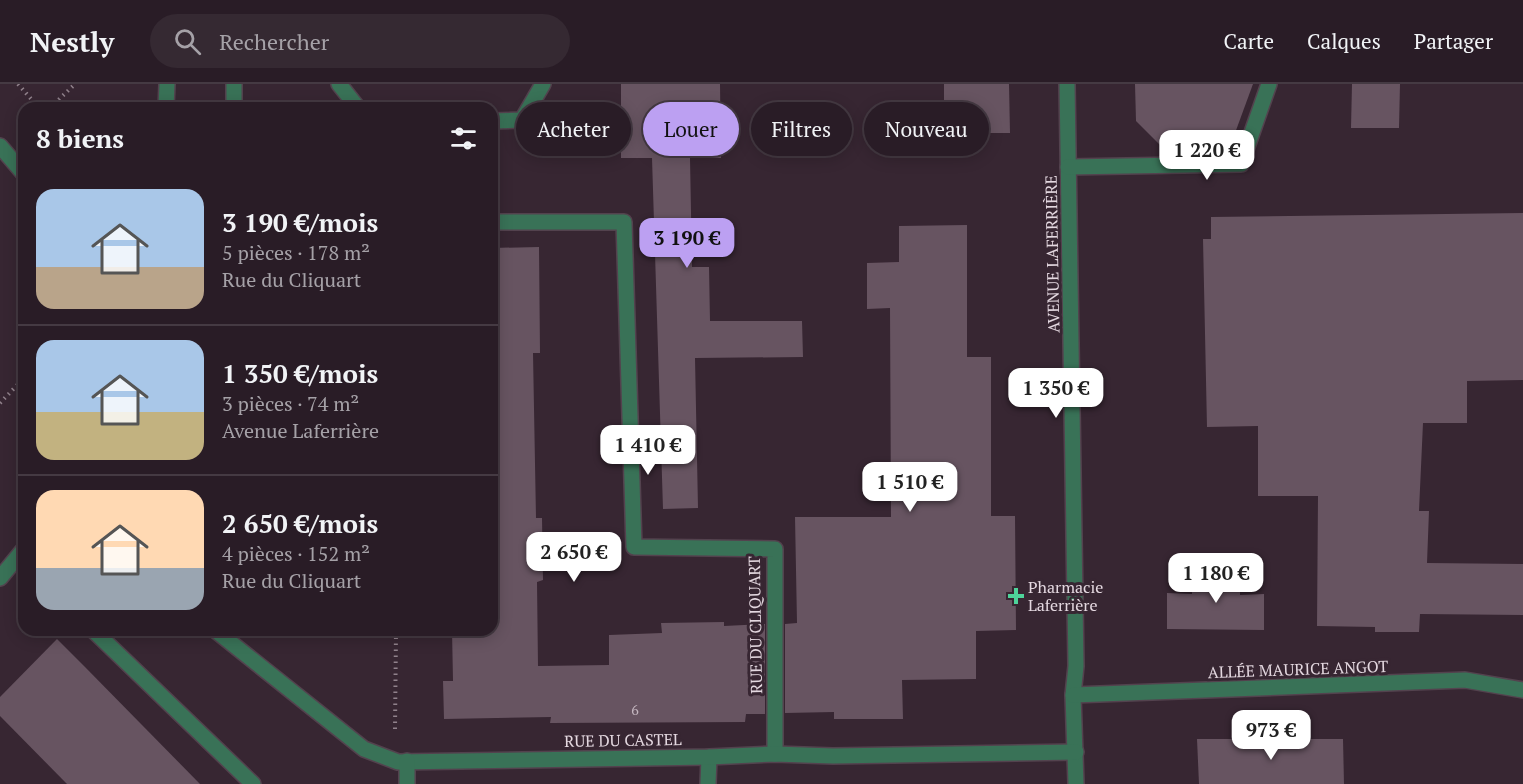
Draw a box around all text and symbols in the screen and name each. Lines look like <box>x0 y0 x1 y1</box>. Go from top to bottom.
search box <box>150 14 570 68</box>
text: Nestly <box>30 23 114 60</box>
icon: search <box>171 25 204 58</box>
text: Rechercher <box>219 27 329 56</box>
text: Carte <box>1224 27 1274 55</box>
text: Calques <box>1307 27 1381 55</box>
text: Partager <box>1414 27 1493 55</box>
chip: Acheter <box>516 102 631 156</box>
chip: Louer <box>643 102 739 156</box>
chip: Filtres <box>751 102 852 156</box>
chip: Nouveau <box>864 102 989 156</box>
text: 8 biens <box>36 121 124 155</box>
icon: filters <box>447 122 480 155</box>
pin: 1 220 € <box>1152 130 1262 181</box>
text: 1 220 € <box>1173 136 1241 163</box>
street label: AVENUE LAFERRIÈRE <box>1040 175 1064 333</box>
text: 3 190 €/mois <box>222 205 378 239</box>
icon: home <box>84 213 156 285</box>
pin: 3 190 € <box>632 218 742 269</box>
text: 3 190 € <box>653 224 721 251</box>
text: 5 pièces · 178 m² <box>222 239 370 266</box>
text: Rue du Cliquart <box>222 266 361 293</box>
text: 1 350 €/mois <box>222 356 378 390</box>
icon: home <box>84 364 156 436</box>
pin: 1 350 € <box>1001 368 1111 419</box>
text: 1 350 € <box>1022 374 1090 401</box>
text: 3 pièces · 74 m² <box>222 390 359 417</box>
text: Avenue Laferrière <box>222 417 379 444</box>
pin: 1 410 € <box>593 425 703 476</box>
text: 1 410 € <box>614 431 682 458</box>
pin: 1 510 € <box>855 462 965 513</box>
text: 1 510 € <box>876 468 944 495</box>
text: 2 650 €/mois <box>222 506 378 540</box>
icon: home <box>84 514 156 586</box>
pin: 2 650 € <box>519 532 629 583</box>
text: 2 650 € <box>540 538 608 565</box>
text: 4 pièces · 152 m² <box>222 540 370 567</box>
pin: 1 180 € <box>1161 553 1271 604</box>
street label: RUE DU CLIQUART <box>743 556 767 694</box>
text: 1 180 € <box>1182 559 1250 586</box>
text: Rue du Cliquart <box>222 567 361 594</box>
place label: Pharmacie Laferrière <box>1028 576 1103 616</box>
marker: Pharmacie Laferrière <box>1009 589 1023 603</box>
street label: ALLÉE MAURICE ANGOT <box>1207 655 1389 683</box>
house number: 6 <box>631 700 639 719</box>
pin: 973 € <box>1229 710 1313 761</box>
text: 973 € <box>1246 716 1296 743</box>
street label: RUE DU CASTEL <box>564 728 682 752</box>

